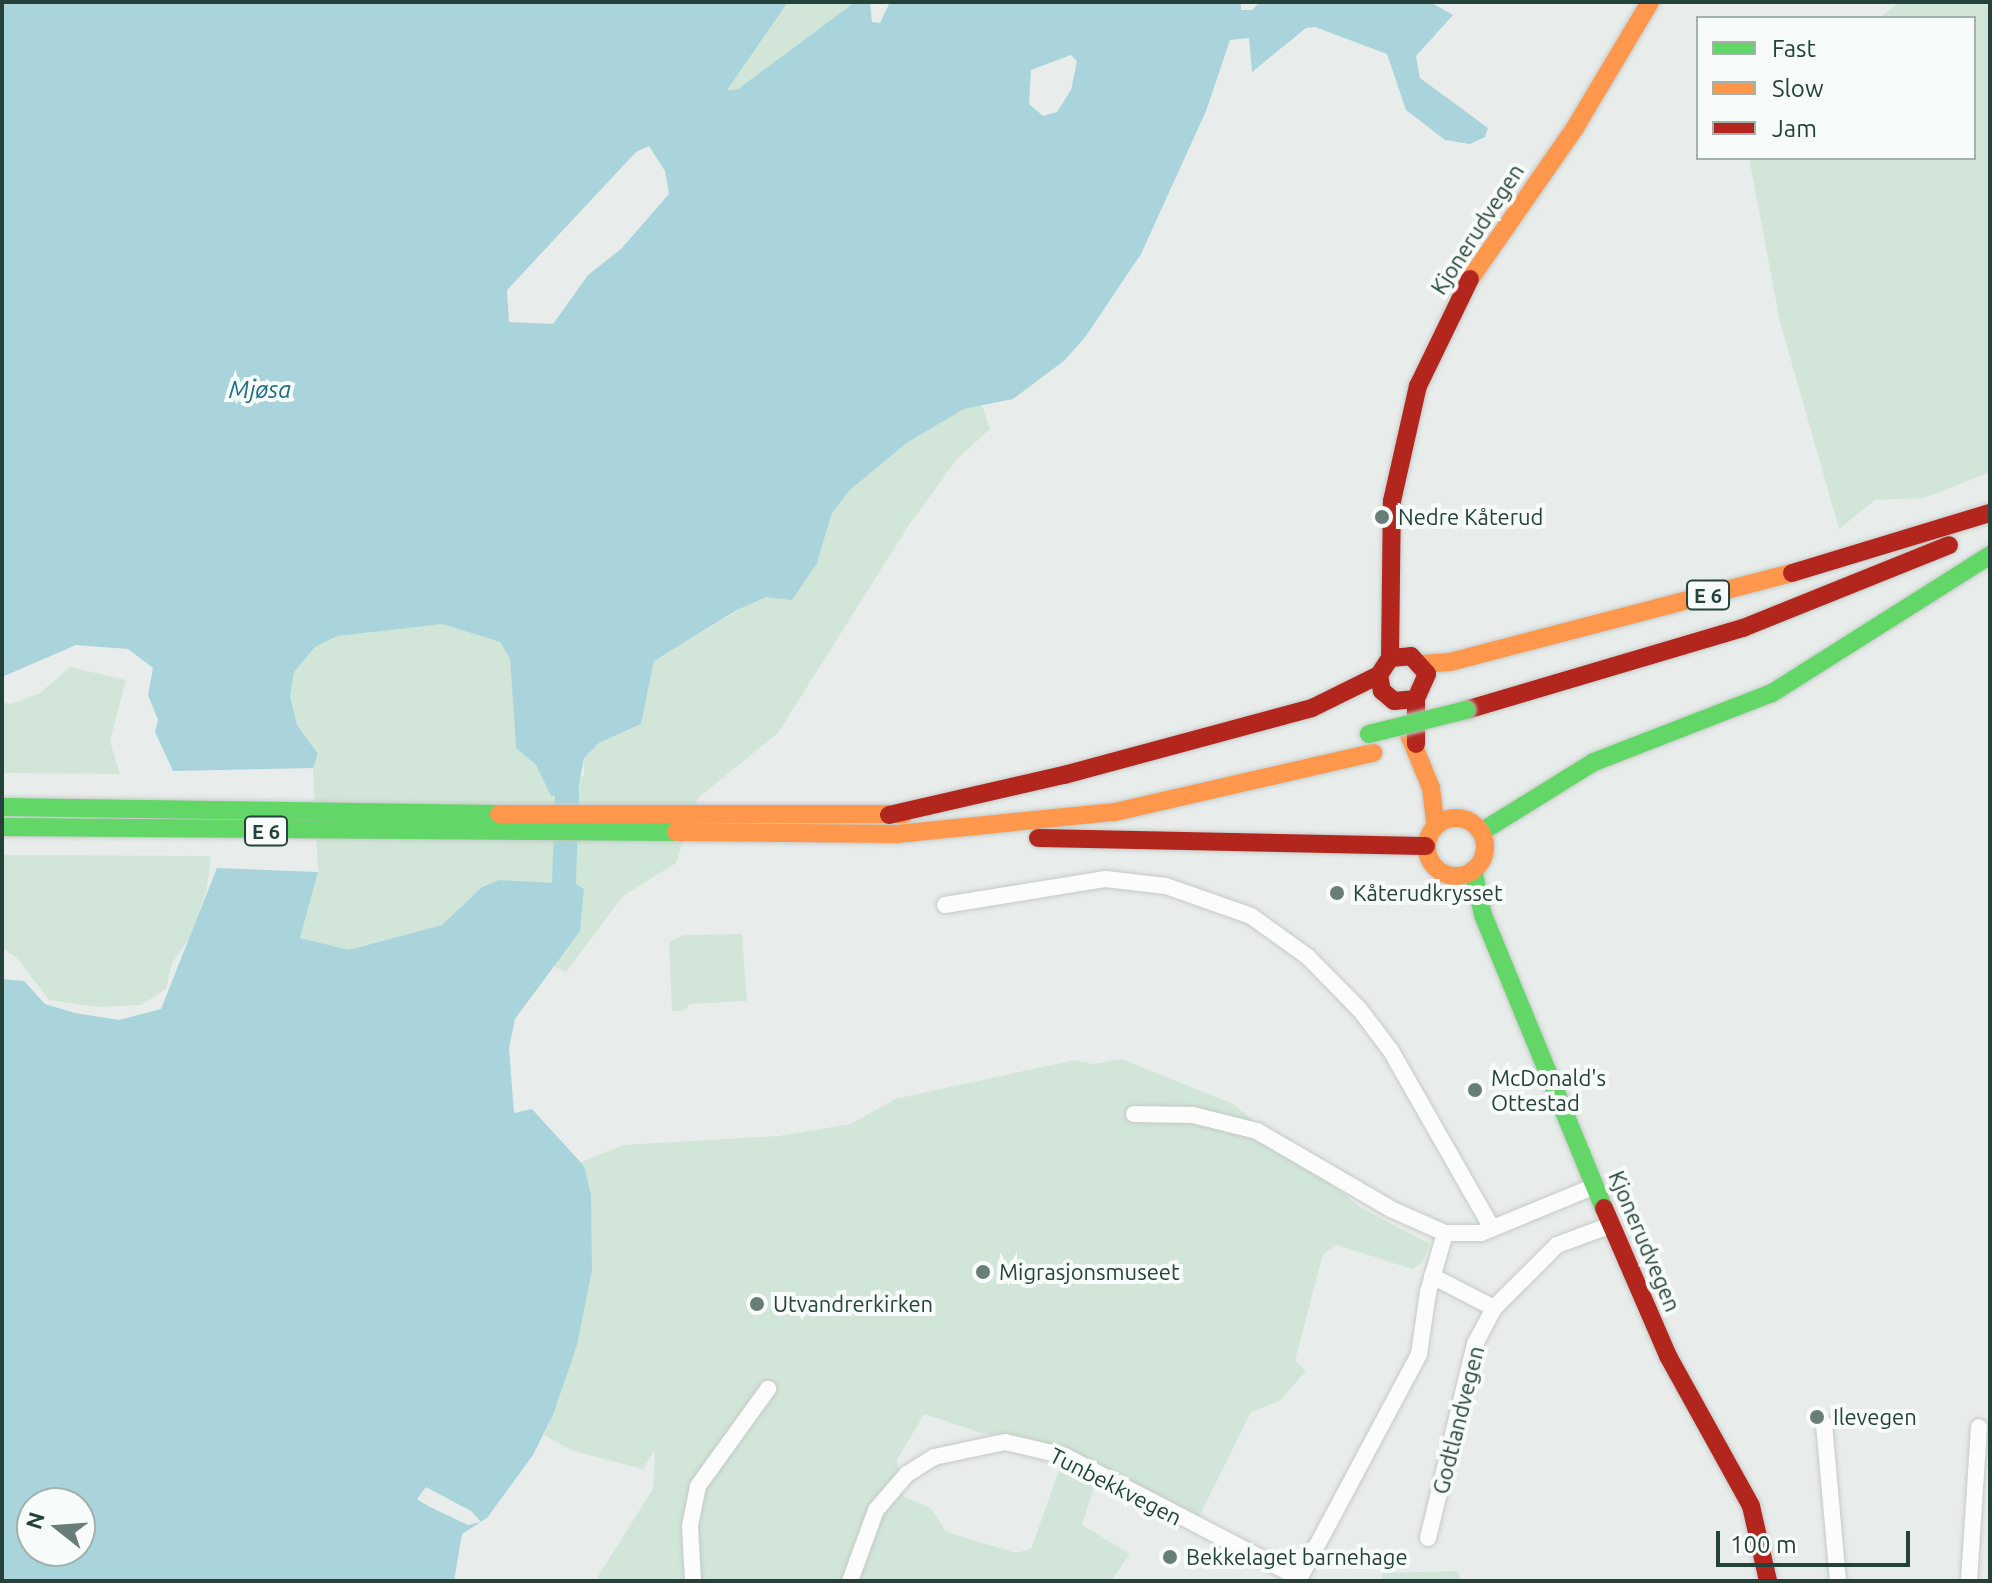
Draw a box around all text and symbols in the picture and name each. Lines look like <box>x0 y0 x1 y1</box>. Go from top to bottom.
legend <box>1696 16 1976 160</box>
text: Fast <box>1772 35 1816 62</box>
text: Slow <box>1772 75 1824 102</box>
text: Jam <box>1772 115 1817 142</box>
street label: Kjonerudvegen <box>1425 159 1529 299</box>
water label: Mjøsa <box>229 376 291 404</box>
place label: Nedre Kåterud <box>1398 504 1543 530</box>
marker: Nedre Kåterud <box>1373 508 1391 526</box>
road number: E 6 <box>1686 579 1730 611</box>
road number: E 6 <box>244 815 288 847</box>
place label: Kåterudkrysset <box>1353 880 1503 906</box>
marker: Kåterudkrysset <box>1328 884 1346 902</box>
place label: McDonald's Ottestad <box>1491 1064 1606 1116</box>
marker: McDonald's Ottestad <box>1466 1081 1484 1099</box>
street label: Kjonerudvegen <box>1603 1167 1687 1315</box>
place label: Migrasjonsmuseet <box>999 1259 1180 1285</box>
marker: Migrasjonsmuseet <box>974 1263 992 1281</box>
place label: Utvandrerkirken <box>773 1291 933 1317</box>
marker: Utvandrerkirken <box>748 1295 766 1313</box>
street label: Godtlandvegen <box>1427 1343 1489 1497</box>
place label: Ilevegen <box>1833 1404 1917 1430</box>
marker: Ilevegen <box>1808 1408 1826 1426</box>
street label: Tunbekkvegen <box>1046 1442 1186 1530</box>
north arrow <box>16 1487 96 1567</box>
text: N <box>20 1509 49 1532</box>
scale bar <box>1720 1515 1914 1565</box>
text: 100 m <box>1730 1531 1797 1558</box>
place label: Bekkelaget barnehage <box>1186 1544 1408 1570</box>
marker: Bekkelaget barnehage <box>1161 1548 1179 1566</box>

